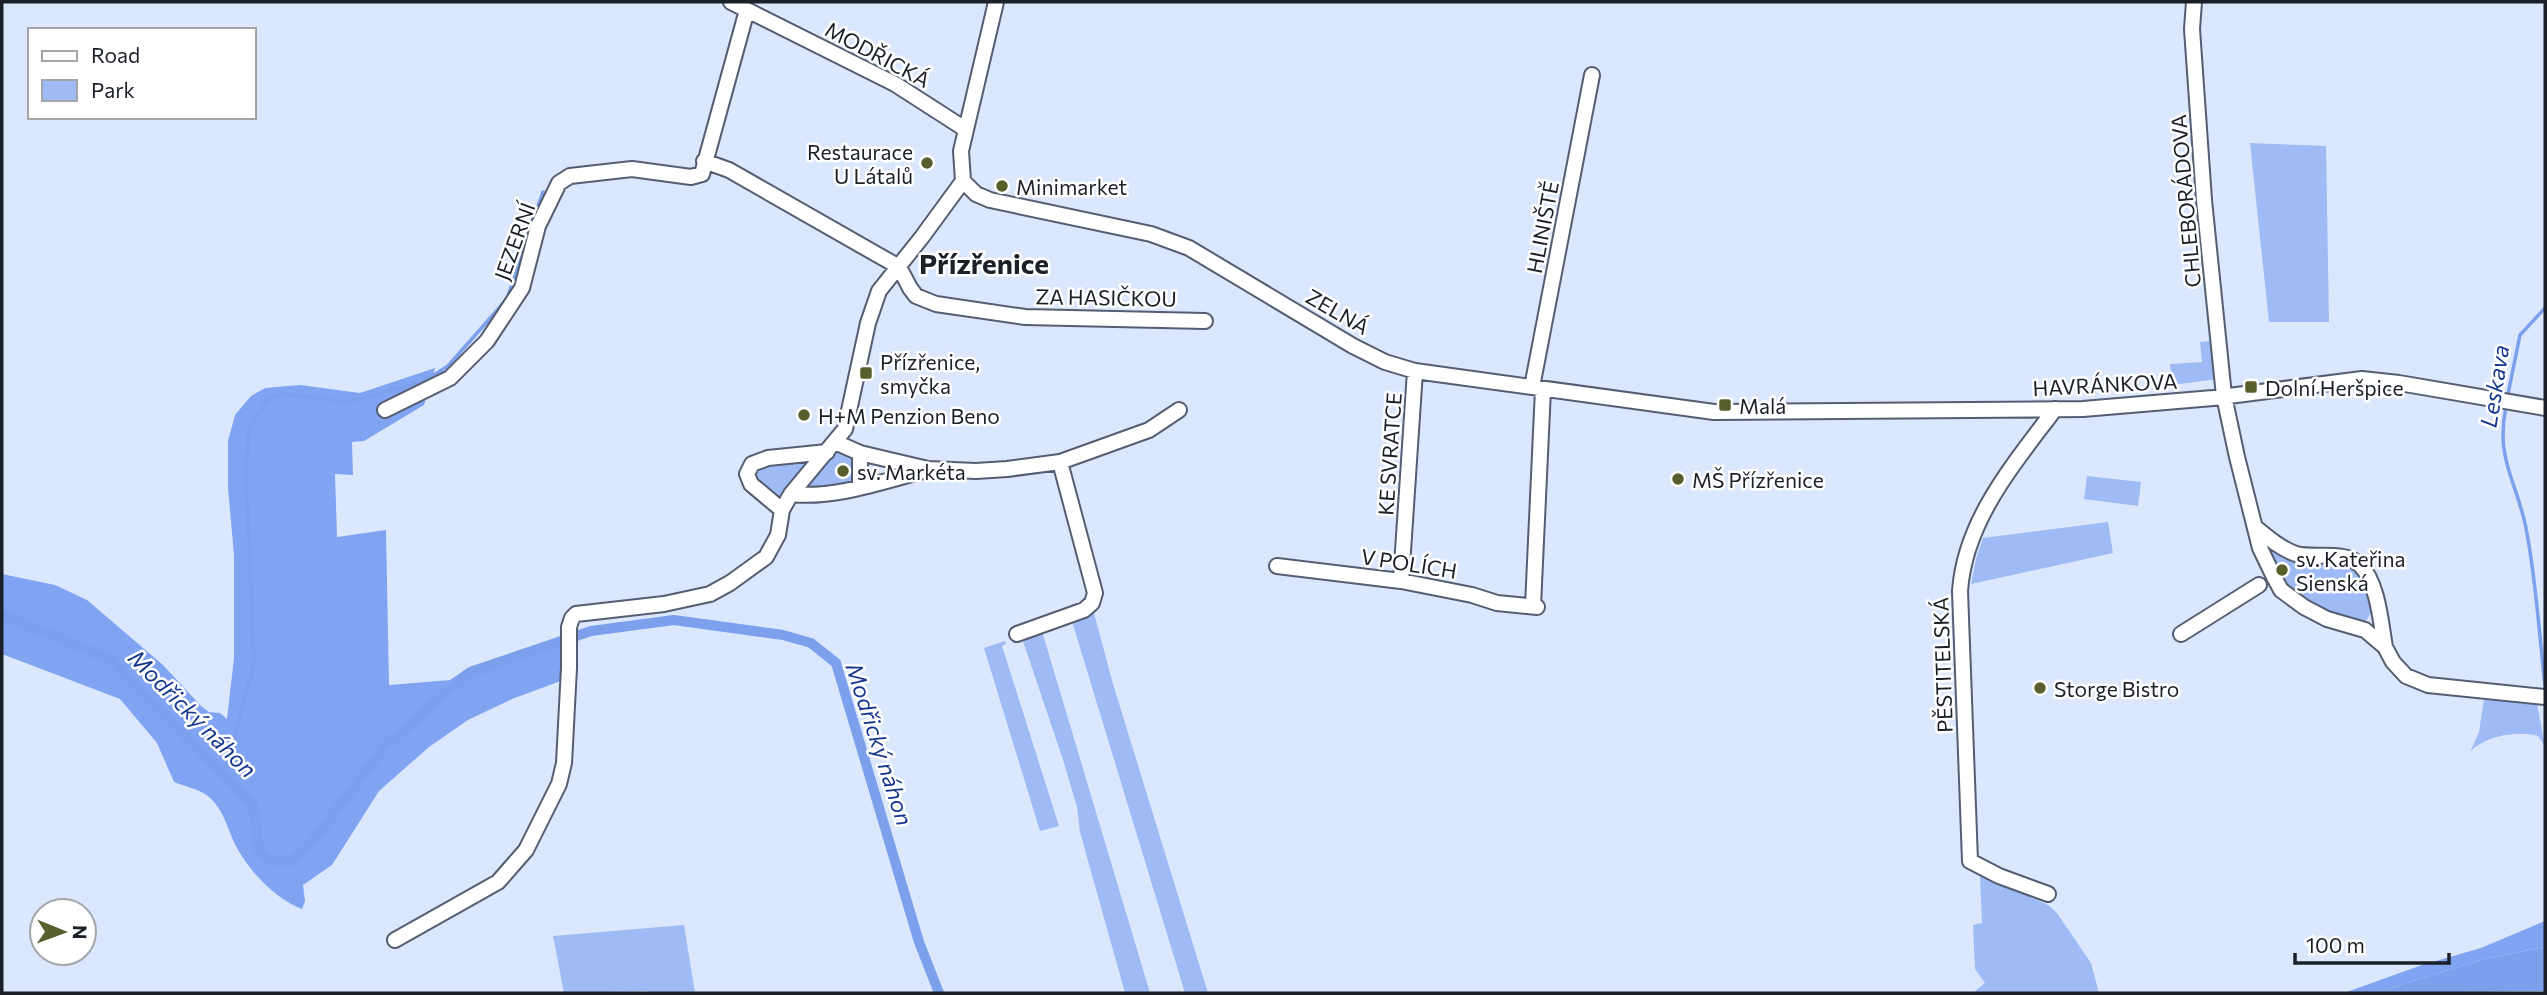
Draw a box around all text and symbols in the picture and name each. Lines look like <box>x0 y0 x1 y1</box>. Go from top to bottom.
street label: MODŘICKÁ <box>821 16 935 92</box>
legend <box>28 28 256 119</box>
text: Road <box>91 42 140 67</box>
text: Park <box>91 77 135 102</box>
street label: CHLEBORÁDOVA <box>2165 114 2205 288</box>
place label: Restaurace U Látalů <box>807 139 913 188</box>
marker: Restaurace U Látalů <box>919 155 935 171</box>
place label: Minimarket <box>1016 174 1127 199</box>
marker: Minimarket <box>994 178 1010 194</box>
street label: HLINIŠTĚ <box>1521 179 1563 275</box>
street label: JEZERNÍ <box>488 198 540 283</box>
district label: Přízřenice <box>919 246 1049 280</box>
street label: ZA HASIČKOU <box>1035 283 1177 311</box>
street label: ZELNÁ <box>1302 283 1374 339</box>
water label: Leskava <box>2474 343 2514 429</box>
place label: Přízřenice, smyčka <box>880 349 980 398</box>
marker: Přízřenice, smyčka <box>858 365 874 381</box>
street label: HAVRÁNKOVA <box>2032 368 2178 400</box>
place label: Dolní Heršpice <box>2265 375 2403 400</box>
marker: Dolní Heršpice <box>2243 379 2259 395</box>
street label: KE SVRATCE <box>1372 392 1406 516</box>
place label: Malá <box>1739 393 1786 418</box>
marker: Malá <box>1717 397 1733 413</box>
place label: H+M Penzion Beno <box>818 403 1000 428</box>
marker: H+M Penzion Beno <box>796 407 812 423</box>
place label: sv. Markéta <box>857 459 966 484</box>
marker: sv. Markéta <box>835 463 851 479</box>
place label: MŠ Přízřenice <box>1692 467 1824 492</box>
marker: MŠ Přízřenice <box>1670 471 1686 487</box>
street label: V POLÍCH <box>1359 543 1459 583</box>
place label: sv. Kateřina Sienská <box>2296 546 2406 595</box>
marker: sv. Kateřina Sienská <box>2274 562 2290 578</box>
street label: PĚSTITELSKÁ <box>1927 597 1957 733</box>
water label: Modřický náhon <box>123 643 263 783</box>
water label: Modřický náhon <box>841 659 919 829</box>
place label: Storge Bistro <box>2054 676 2179 701</box>
marker: Storge Bistro <box>2032 680 2048 696</box>
north arrow <box>28 897 98 967</box>
scale bar <box>2295 922 2449 966</box>
text: N <box>69 925 92 940</box>
text: 100 m <box>2306 932 2365 957</box>

